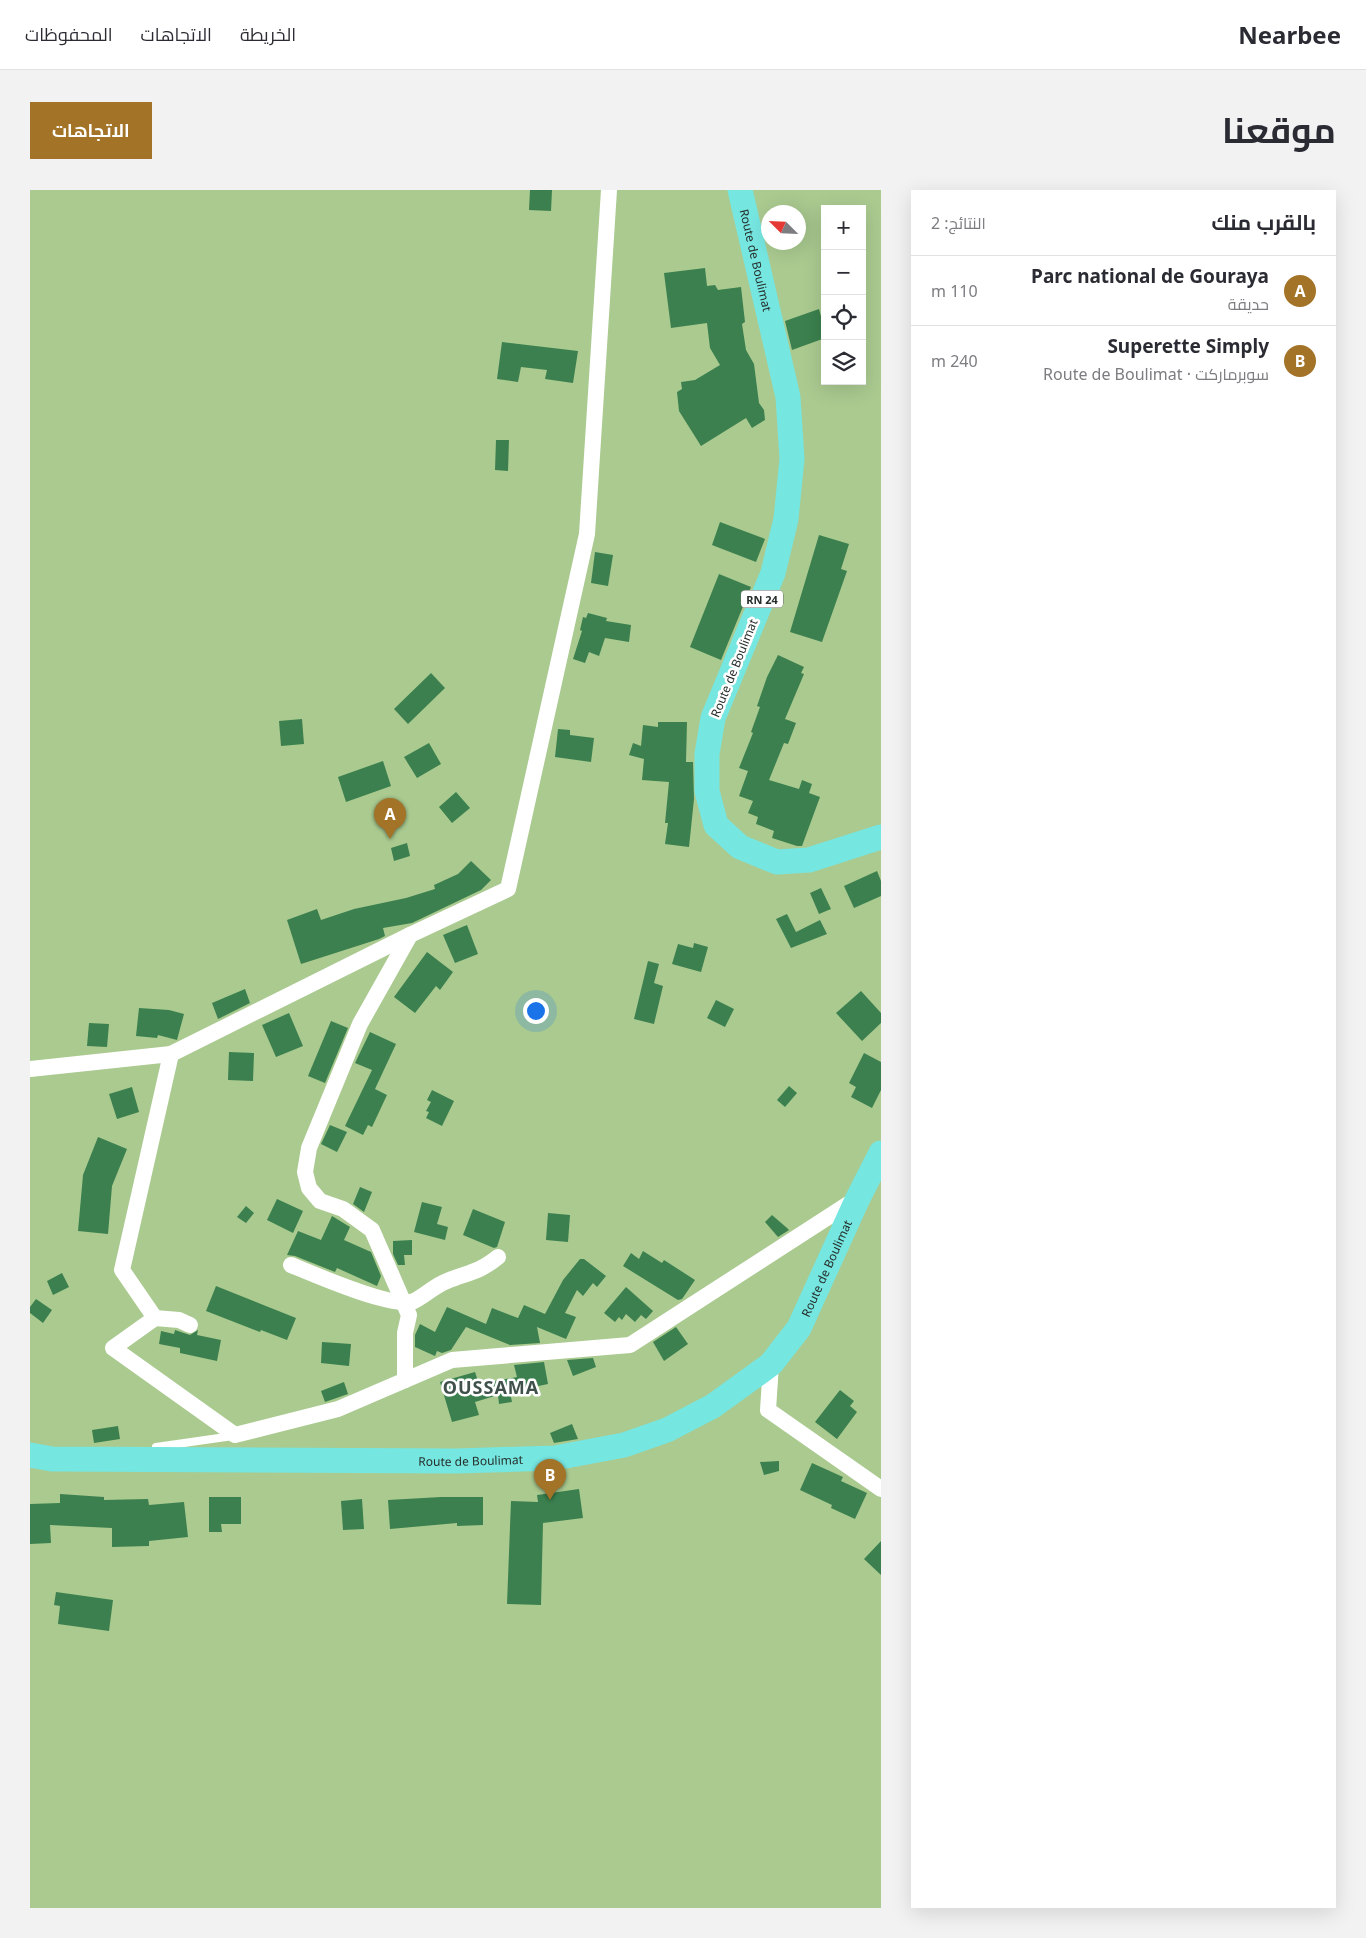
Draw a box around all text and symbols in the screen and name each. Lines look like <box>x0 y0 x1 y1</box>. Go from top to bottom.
text: Nearbee <box>1238 18 1341 51</box>
text: المحفوظات <box>25 22 113 46</box>
text: الاتجاهات <box>141 22 212 46</box>
text: الخريطة <box>240 22 296 46</box>
button: الاتجاهات <box>30 102 152 159</box>
text: موقعنا <box>1222 106 1336 153</box>
north arrow <box>761 205 806 250</box>
map controls <box>821 205 866 385</box>
button: + <box>821 205 866 250</box>
street label: Route de Boulimat <box>736 207 777 314</box>
text: بالقرب منك <box>1211 208 1316 236</box>
text: النتائج: 2 <box>931 212 986 234</box>
button: − <box>821 250 866 295</box>
text: Parc national de Gouraya <box>1031 263 1269 289</box>
text: 110 m <box>931 280 978 302</box>
text: A <box>1294 280 1306 302</box>
text: حديقة <box>1228 293 1269 315</box>
button: locate <box>821 295 866 340</box>
text: Superette Simply <box>1107 333 1269 359</box>
button: layers <box>821 340 866 385</box>
text: 240 m <box>931 350 978 372</box>
text: B <box>1295 350 1305 372</box>
text: سوبرماركت · Route de Boulimat <box>1043 363 1269 385</box>
road number: RN 24 <box>741 590 783 608</box>
street label: Route de Boulimat <box>707 616 762 720</box>
pin: A <box>374 798 406 839</box>
your location <box>523 998 549 1024</box>
street label: Route de Boulimat <box>797 1216 856 1319</box>
district label: OUSSAMA <box>443 1375 539 1399</box>
street label: Route de Boulimat <box>418 1450 524 1470</box>
pin: B <box>534 1459 566 1500</box>

